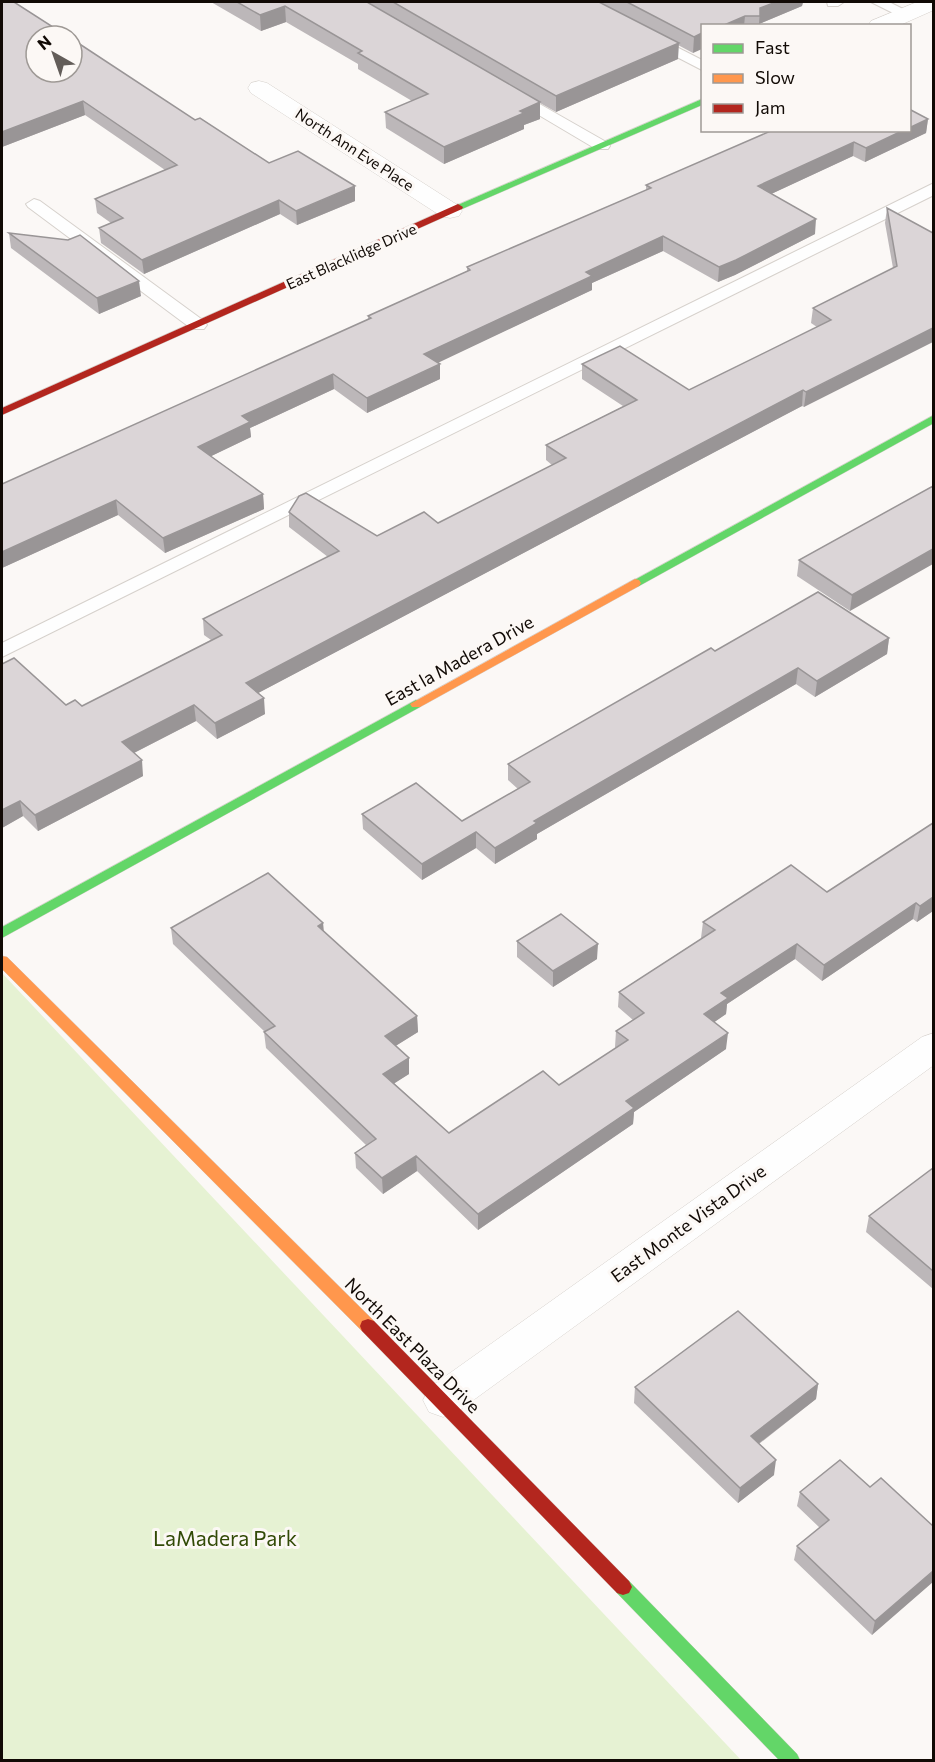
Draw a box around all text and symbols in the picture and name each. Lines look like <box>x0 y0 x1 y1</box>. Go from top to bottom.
north arrow <box>24 24 84 84</box>
legend <box>701 24 911 132</box>
text: N <box>33 31 55 53</box>
text: Fast <box>755 36 790 58</box>
text: Slow <box>755 66 795 88</box>
text: Jam <box>755 96 785 118</box>
street label: North Ann Eve Place <box>292 104 418 194</box>
street label: East Blacklidge Drive <box>283 219 419 293</box>
street label: East la Madera Drive <box>381 610 537 710</box>
street label: East Monte Vista Drive <box>606 1159 770 1287</box>
street label: North East Plaza Drive <box>341 1273 485 1417</box>
park label: LaMadera Park <box>153 1525 297 1550</box>

